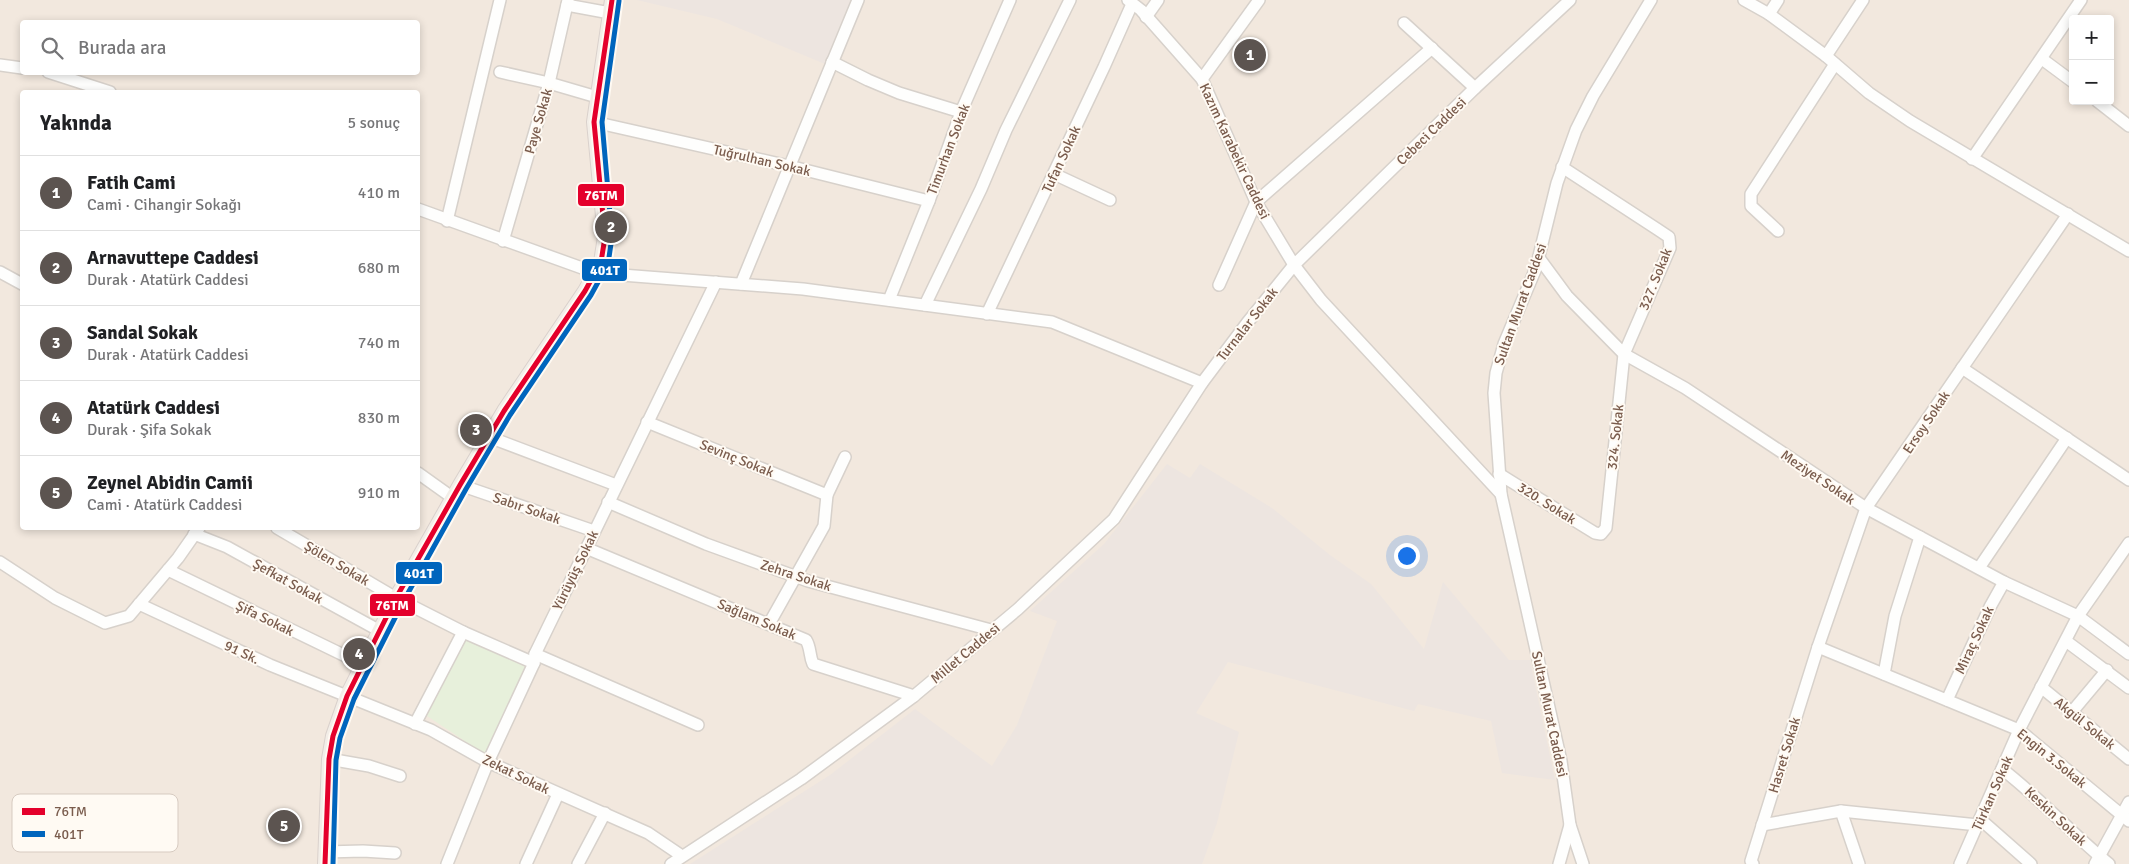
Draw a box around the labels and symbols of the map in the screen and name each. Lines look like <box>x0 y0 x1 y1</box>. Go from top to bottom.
pin: 1 <box>1234 36 1266 74</box>
street label: Kazım Karabekir Caddesi <box>1196 81 1273 222</box>
street label: Paye Sokak <box>521 86 556 156</box>
street label: Cebeci Caddesi <box>1393 94 1470 169</box>
street label: Timurhan Sokak <box>923 101 974 197</box>
street label: Tufan Sokak <box>1039 123 1084 195</box>
street label: Tuğrulhan Sokak <box>712 141 812 180</box>
line badge: 76TM <box>577 183 625 207</box>
text: 76TM <box>584 187 618 204</box>
pin: 2 <box>595 208 627 246</box>
street label: Sultan Murat Caddesi <box>1491 241 1550 367</box>
street label: 327. Sokak <box>1635 246 1676 313</box>
line badge: 401T <box>581 258 628 282</box>
text: 401T <box>590 262 621 279</box>
street label: Turnalar Sokak <box>1213 284 1281 365</box>
street label: Ersoy Sokak <box>1899 388 1954 457</box>
street label: 324. Sokak <box>1604 404 1627 471</box>
pin: 3 <box>460 411 492 449</box>
street label: Sevinç Sokak <box>697 436 776 481</box>
street label: Meziyet Sokak <box>1777 446 1858 508</box>
street label: 320. Sokak <box>1514 479 1579 528</box>
street label: Sabır Sokak <box>491 489 563 528</box>
street label: Yürüyüş Sokak <box>549 528 602 613</box>
street label: Şölen Sokak <box>301 537 372 590</box>
your location <box>1394 543 1420 569</box>
street label: Şefkat Sokak <box>250 555 326 608</box>
street label: Zehra Sokak <box>758 556 833 595</box>
line badge: 401T <box>395 561 443 585</box>
text: 401T <box>404 565 435 582</box>
line badge: 76TM <box>369 593 416 617</box>
street label: Sağlam Sokak <box>715 595 799 644</box>
street label: Şifa Sokak <box>233 597 297 640</box>
text: 76TM <box>375 597 409 614</box>
street label: Miraç Sokak <box>1951 604 1998 677</box>
street label: Millet Caddesi <box>927 619 1003 687</box>
pin: 4 <box>343 635 375 673</box>
street label: 91 Sk. <box>222 637 262 668</box>
street label: Sultan Murat Caddesi <box>1528 650 1571 779</box>
street label: Akgül Sokak <box>2051 694 2119 753</box>
street label: Hasret Sokak <box>1765 715 1804 795</box>
street label: Engin 3.Sokak <box>2013 725 2090 792</box>
street label: Zekat Sokak <box>479 751 552 798</box>
street label: Türkan Sokak <box>1968 753 2017 833</box>
street label: Keskin Sokak <box>2021 783 2090 849</box>
legend <box>12 794 178 852</box>
text: 76TM <box>54 803 87 820</box>
pin: 5 <box>268 807 300 845</box>
text: 401T <box>54 826 84 843</box>

